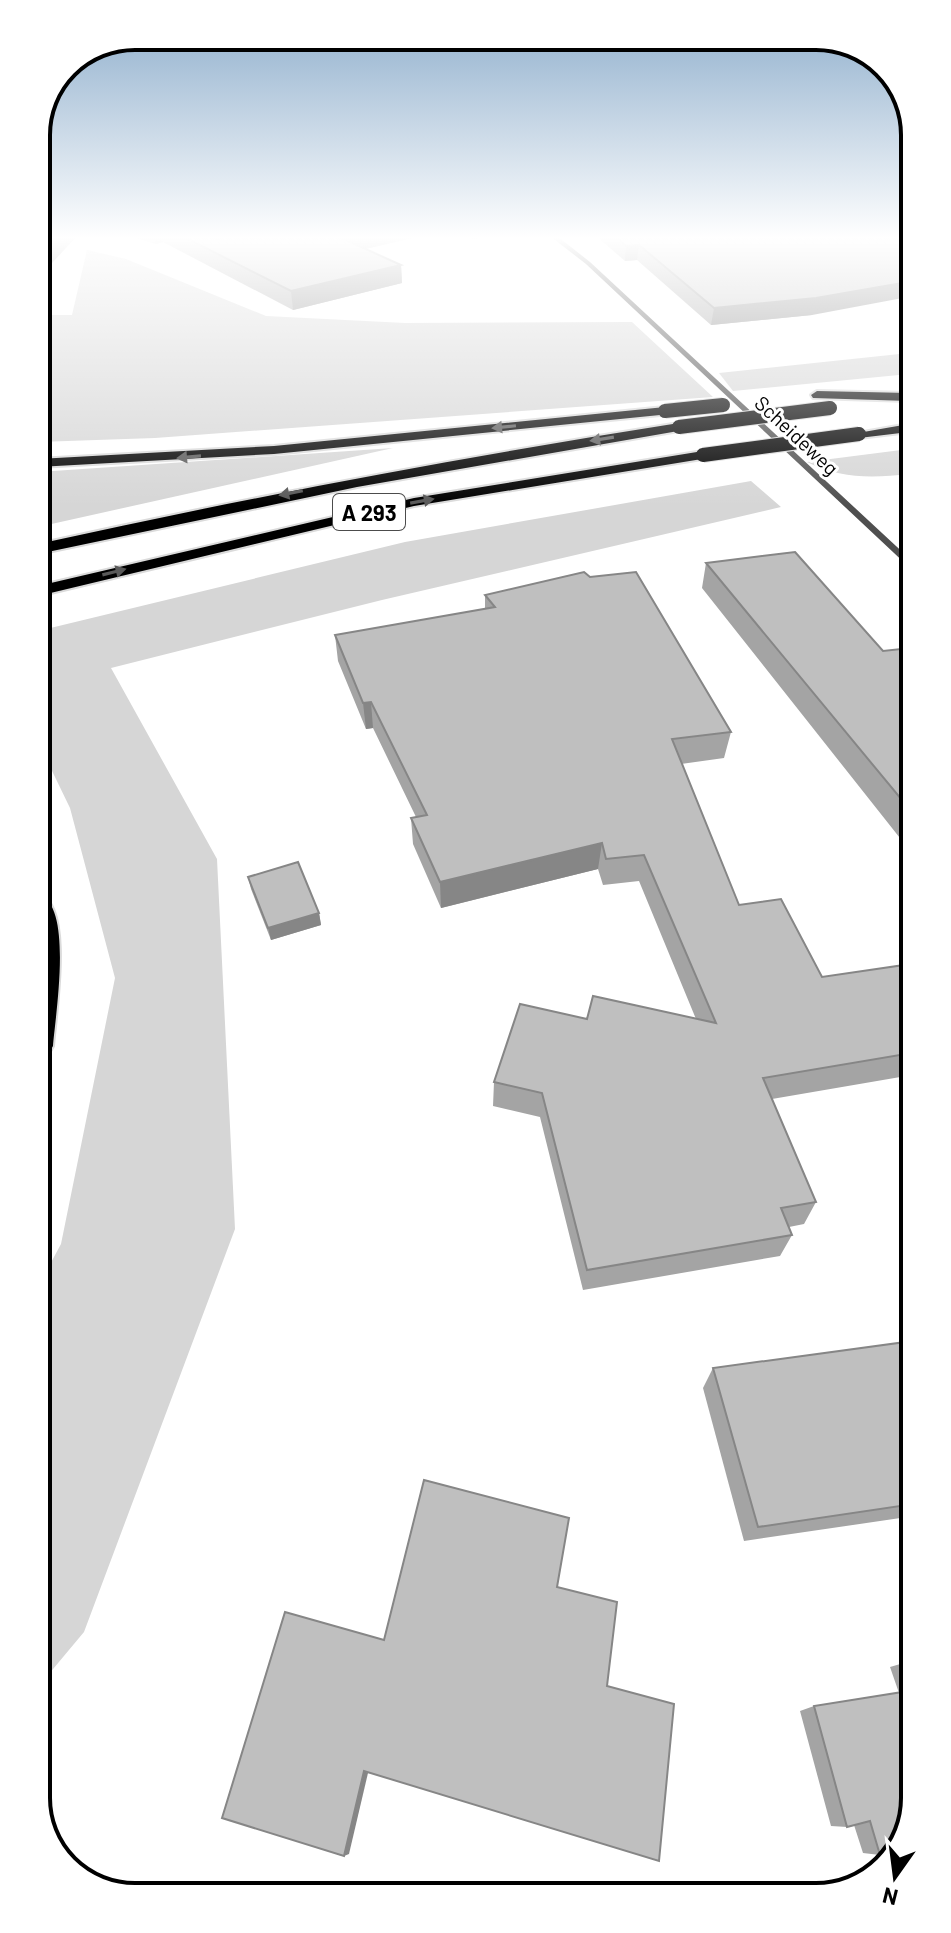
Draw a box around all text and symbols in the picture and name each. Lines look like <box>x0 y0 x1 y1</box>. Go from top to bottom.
street label: Scheideweg <box>750 390 844 480</box>
one-way arrow <box>491 421 516 434</box>
one-way arrow <box>589 433 614 446</box>
one-way arrow <box>176 451 201 464</box>
one-way arrow <box>278 488 303 500</box>
road number: A 293 <box>333 494 405 530</box>
one-way arrow <box>410 495 435 507</box>
one-way arrow <box>101 565 126 577</box>
north arrow <box>855 1837 935 1917</box>
text: N <box>880 1883 900 1912</box>

